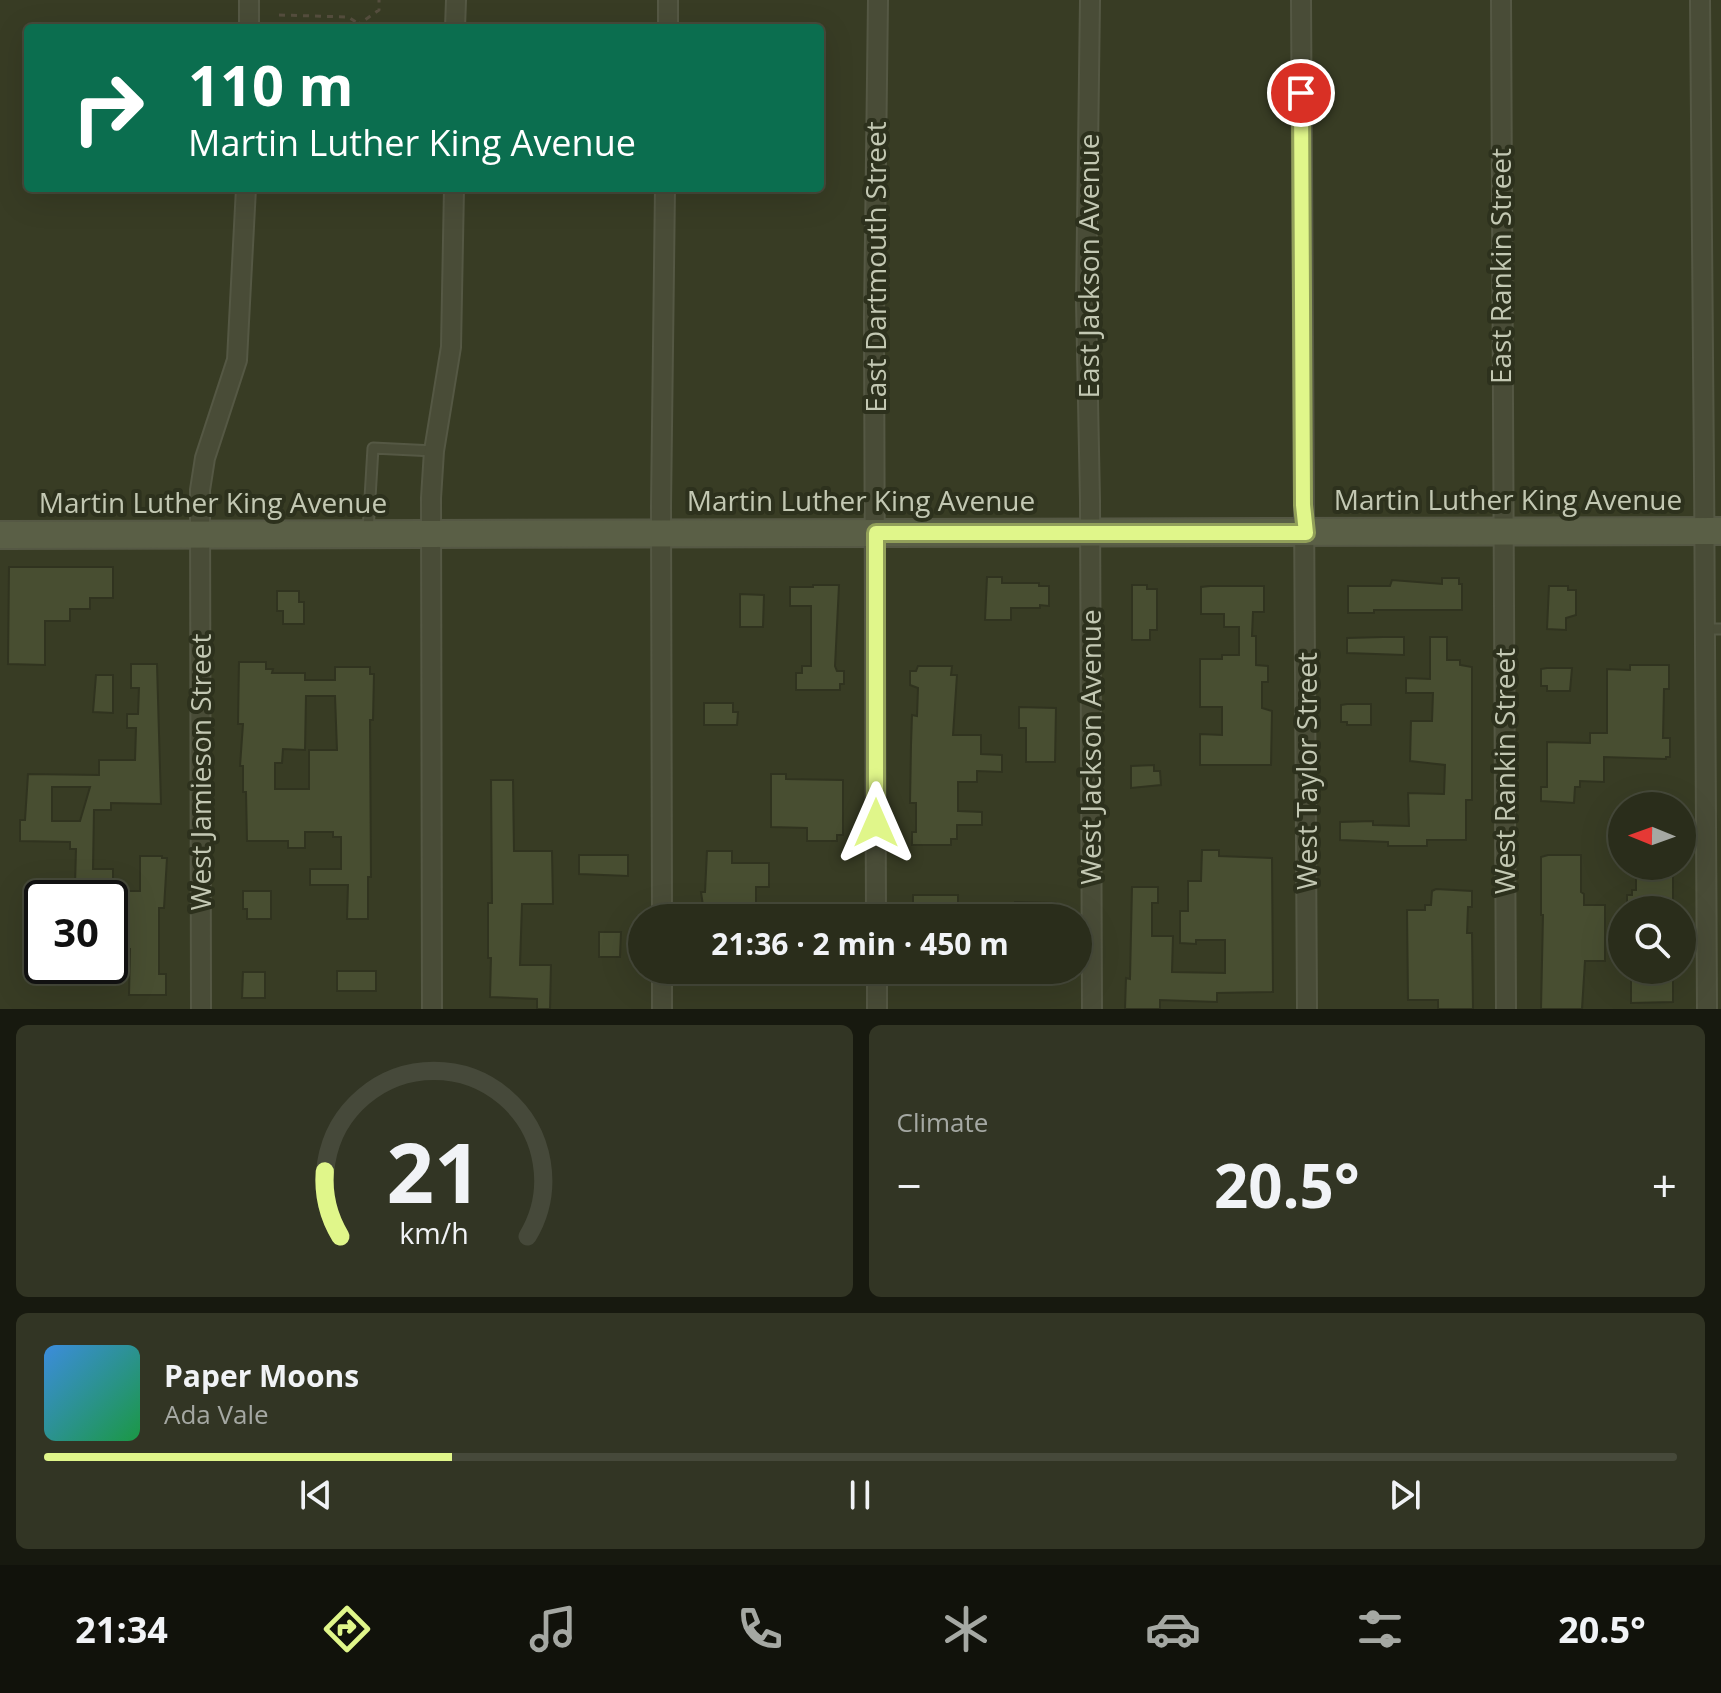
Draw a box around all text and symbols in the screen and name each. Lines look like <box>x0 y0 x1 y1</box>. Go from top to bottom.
text: 110 m <box>188 46 354 122</box>
icon: right <box>56 56 160 160</box>
pin <box>1267 59 1335 127</box>
icon: arrive <box>1279 71 1323 115</box>
text: Martin Luther King Avenue <box>188 118 636 167</box>
street label: East Dartmouth Street <box>856 121 894 413</box>
street label: East Jackson Avenue <box>1069 133 1107 399</box>
street label: East Rankin Street <box>1481 148 1519 384</box>
street label: Martin Luther King Avenue <box>1334 480 1682 518</box>
street label: Martin Luther King Avenue <box>687 481 1035 519</box>
street label: Martin Luther King Avenue <box>39 483 387 521</box>
street label: West Jackson Avenue <box>1071 609 1109 885</box>
street label: West Jamieson Street <box>181 634 219 910</box>
street label: West Rankin Street <box>1485 648 1523 894</box>
street label: West Taylor Street <box>1287 652 1325 890</box>
position arrow <box>834 781 918 865</box>
north arrow <box>1608 792 1696 880</box>
map controls <box>1608 792 1696 984</box>
speed limit sign: 30 <box>24 880 128 984</box>
button: search <box>1608 896 1696 984</box>
text: 21:36 · 2 min · 450 m <box>711 923 1009 964</box>
text: Climate <box>897 1104 988 1140</box>
text: 21 <box>387 1114 482 1227</box>
text: 20.5° <box>1214 1144 1360 1226</box>
text: − <box>897 1155 922 1215</box>
text: + <box>1652 1155 1677 1215</box>
text: km/h <box>400 1213 469 1252</box>
text: Paper Moons <box>164 1355 359 1396</box>
text: Ada Vale <box>164 1396 269 1432</box>
icon: previous <box>294 1473 338 1517</box>
icon: pause <box>838 1473 882 1517</box>
icon: next <box>1383 1473 1427 1517</box>
icon: directions <box>319 1601 375 1657</box>
icon: music <box>525 1601 581 1657</box>
icon: phone <box>732 1601 788 1657</box>
icon: climate <box>938 1601 994 1657</box>
icon: car <box>1145 1601 1201 1657</box>
icon: filters <box>1352 1601 1408 1657</box>
text: 21:34 <box>75 1605 168 1654</box>
text: 20.5° <box>1558 1605 1646 1654</box>

